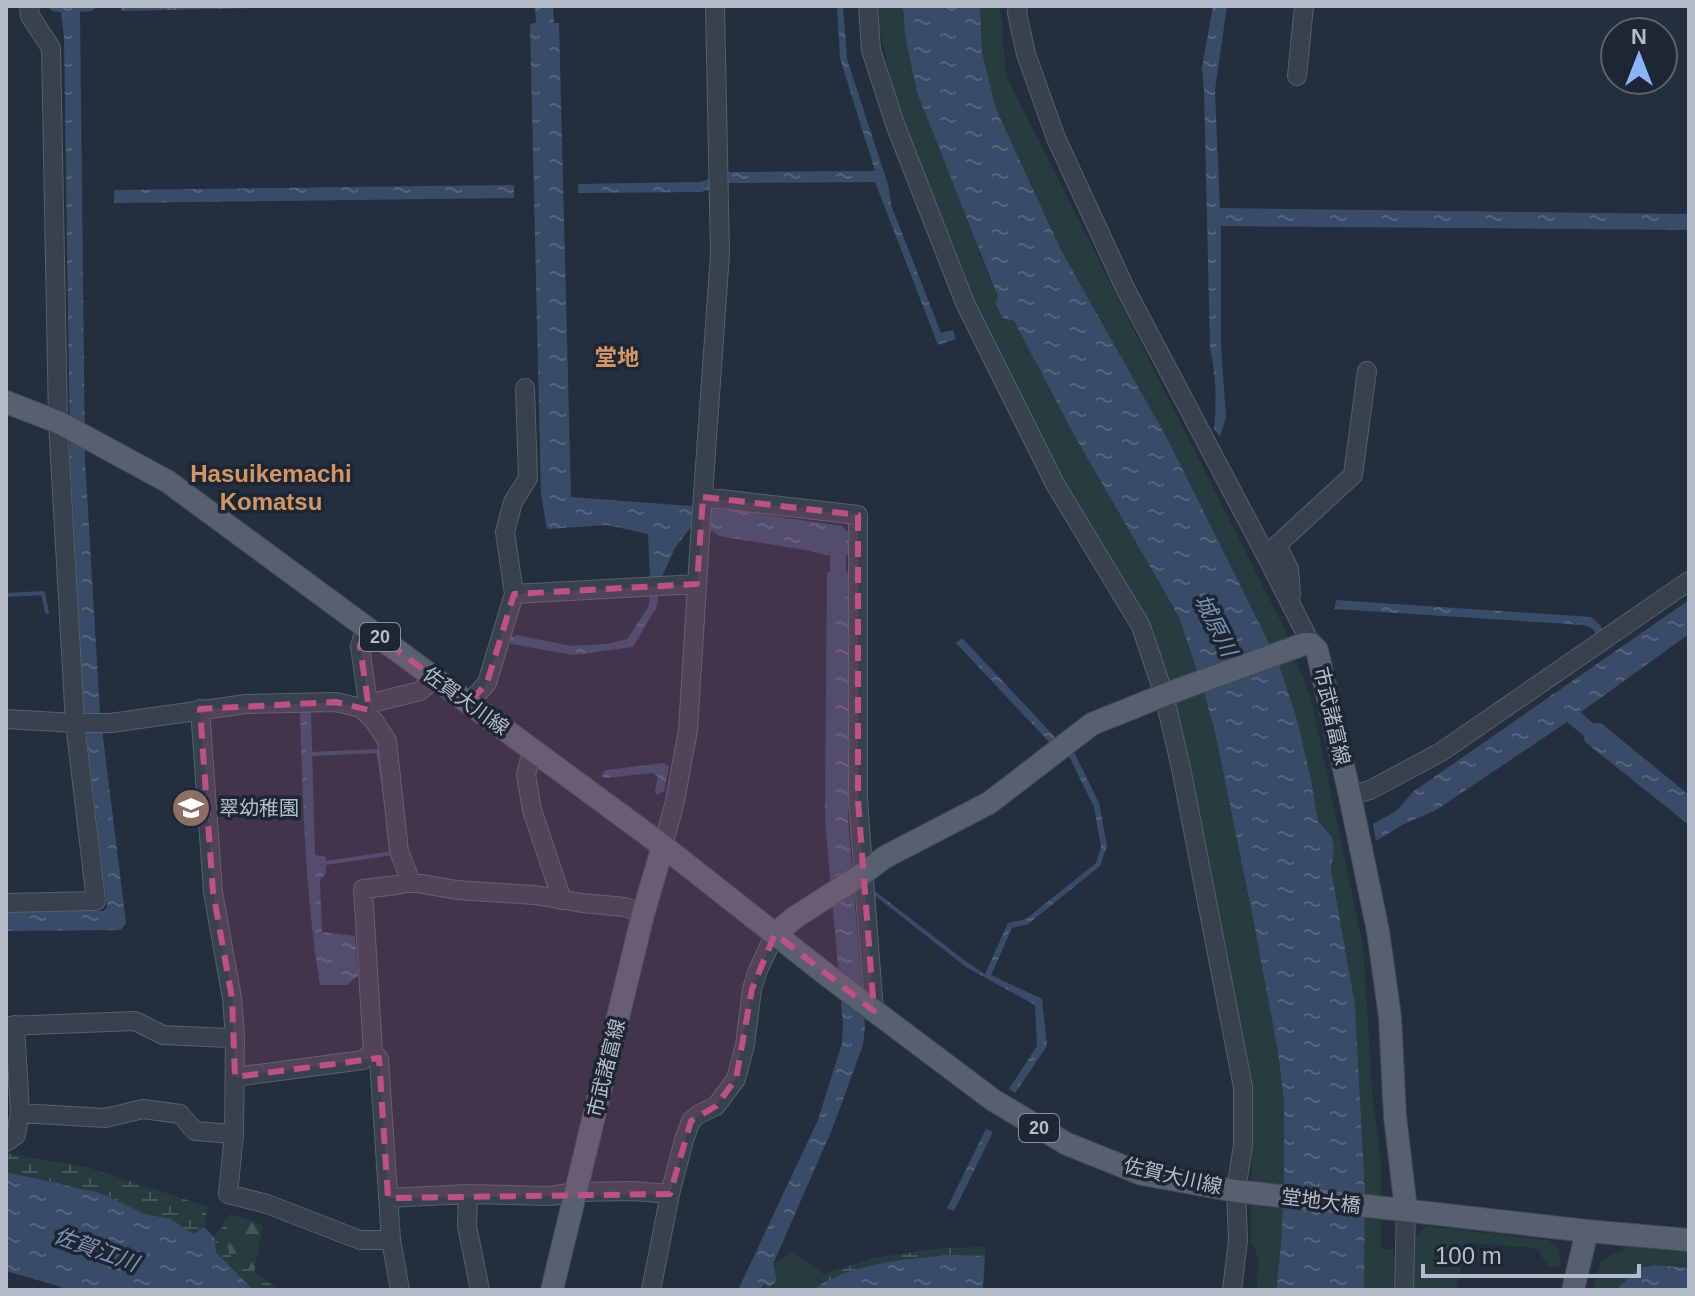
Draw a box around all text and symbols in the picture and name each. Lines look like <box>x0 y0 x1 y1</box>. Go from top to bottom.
north arrow <box>1599 16 1679 96</box>
text: N <box>1631 24 1647 49</box>
district label: 堂地 <box>595 345 639 370</box>
district label: Hasuikemachi Komatsu <box>190 460 352 515</box>
water label: 城原川 <box>1189 590 1243 662</box>
road number: 20 <box>360 623 400 651</box>
street label: 佐賀大川線 <box>419 663 513 739</box>
street label: 市武諸富線 <box>1310 665 1354 767</box>
school or university icon: 翠幼稚園 <box>170 787 212 829</box>
place label: 翠幼稚園 <box>219 797 299 819</box>
street label: 市武諸富線 <box>583 1017 629 1119</box>
road number: 20 <box>1019 1114 1059 1142</box>
street label: 佐賀大川線 <box>1122 1154 1224 1198</box>
street label: 堂地大橋 <box>1280 1185 1362 1217</box>
water label: 佐賀江川 <box>50 1223 143 1277</box>
scale bar <box>1423 1228 1639 1278</box>
text: 100 m <box>1435 1242 1502 1269</box>

